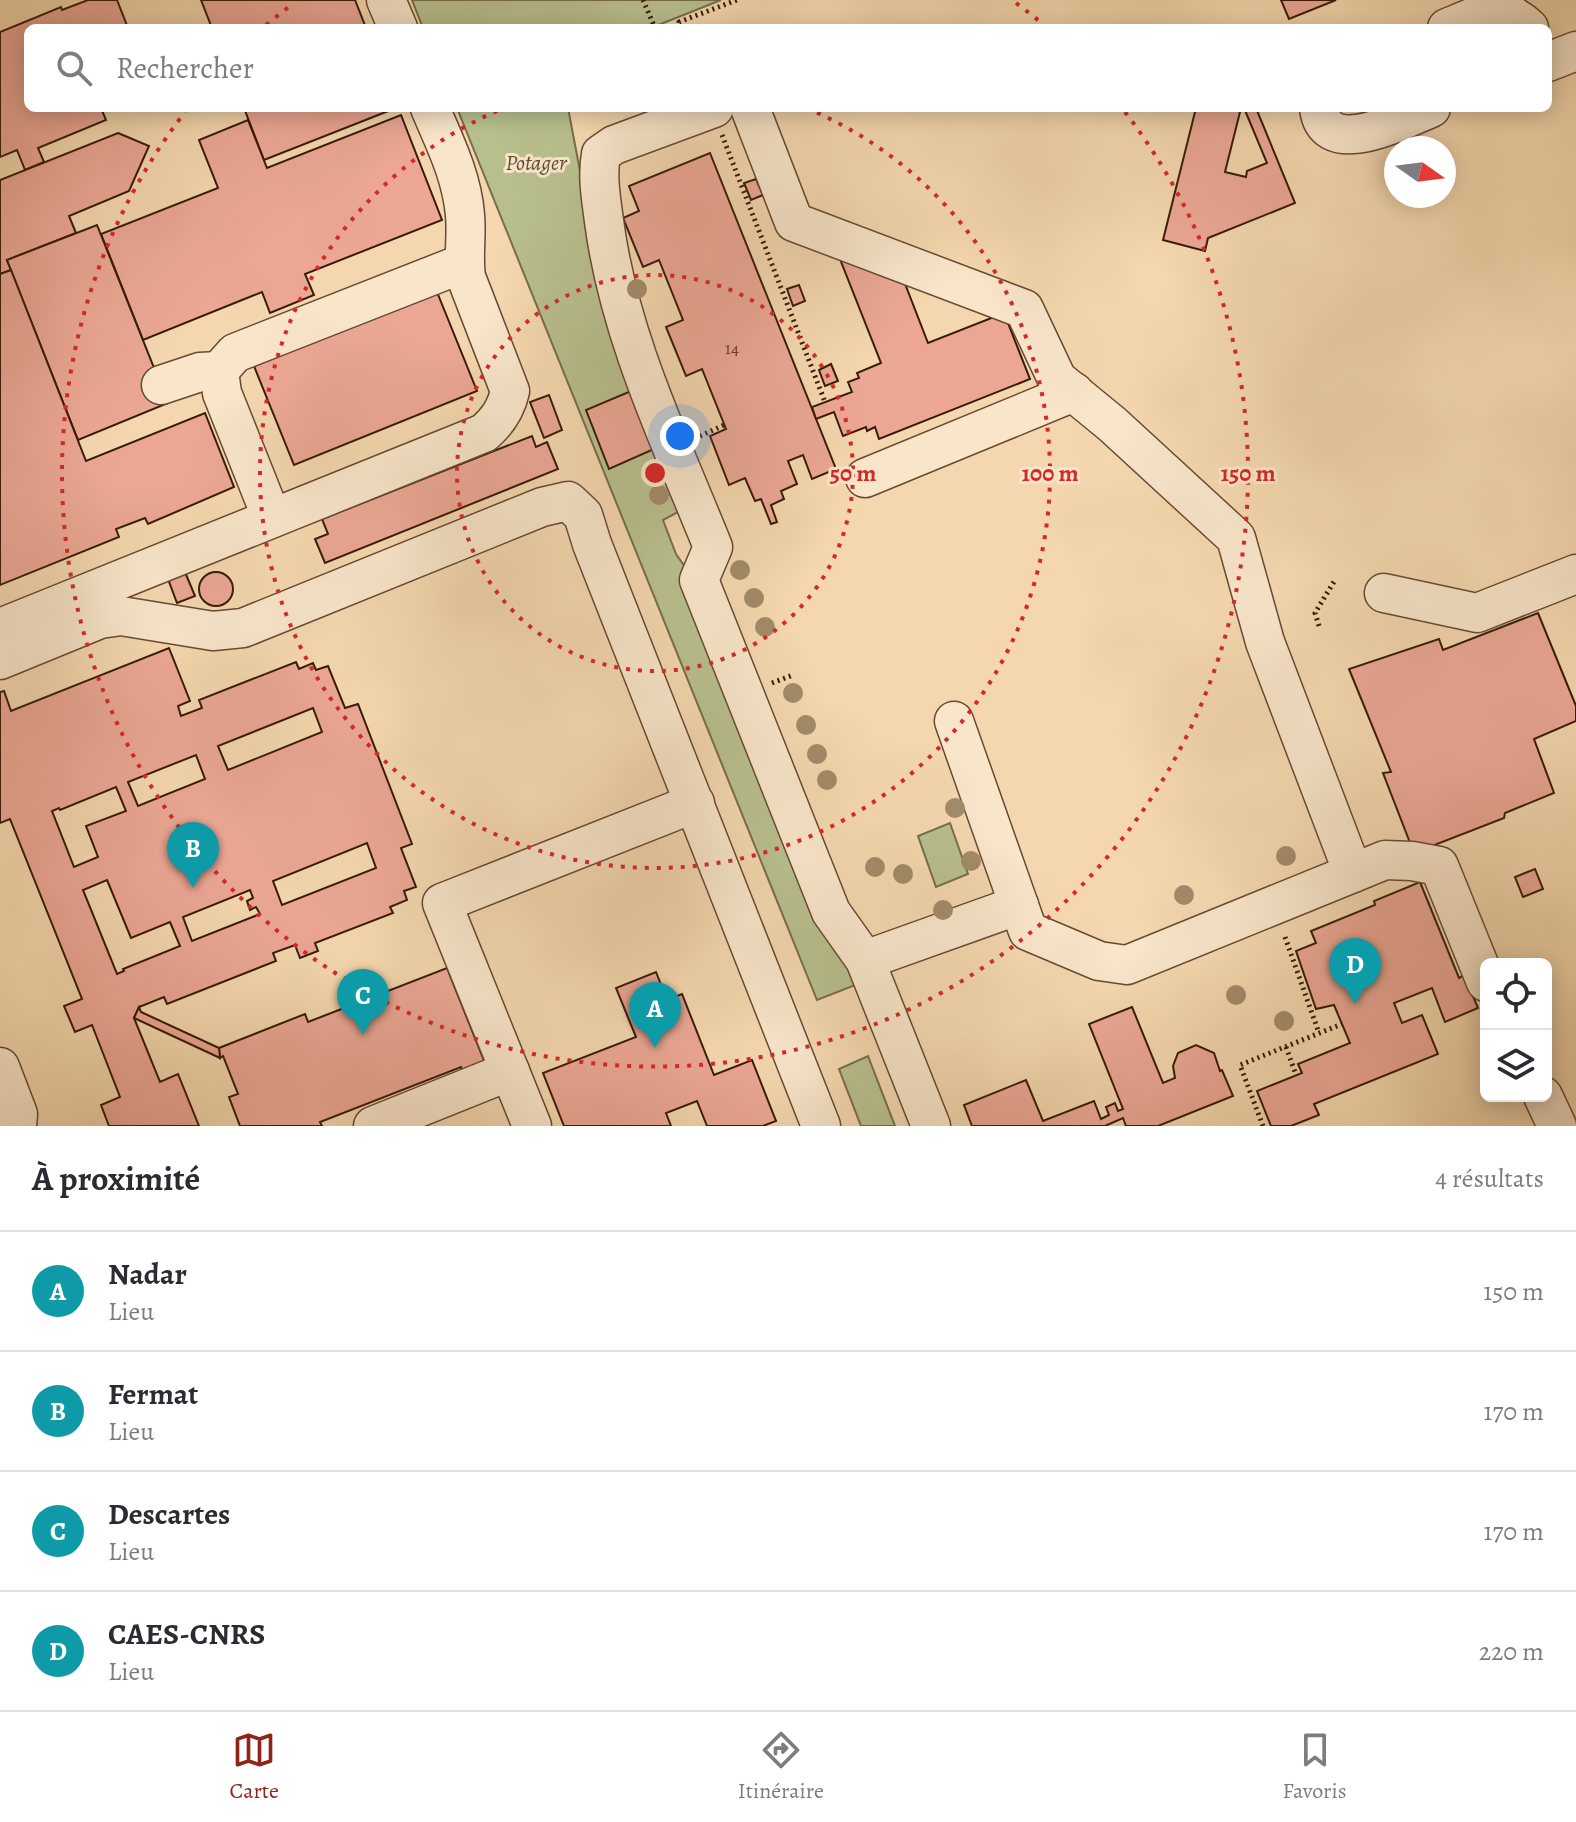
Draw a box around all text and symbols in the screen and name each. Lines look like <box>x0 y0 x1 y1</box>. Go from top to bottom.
search box <box>24 24 1552 112</box>
icon: search <box>52 46 96 90</box>
text: Rechercher <box>116 48 254 88</box>
north arrow <box>1384 136 1456 208</box>
park label: Potager <box>505 148 568 178</box>
house number: 14 <box>725 336 739 360</box>
your location <box>660 416 700 456</box>
text: 50 m <box>830 457 876 489</box>
text: 100 m <box>1021 457 1079 489</box>
text: 150 m <box>1220 457 1276 489</box>
centre of rings <box>641 459 669 487</box>
pin: B <box>167 822 219 888</box>
pin: D <box>1329 938 1381 1004</box>
map controls <box>1480 958 1552 1102</box>
button: locate <box>1480 958 1552 1030</box>
pin: C <box>337 969 389 1035</box>
pin: A <box>629 982 681 1048</box>
button: layers <box>1480 1030 1552 1102</box>
text: À proximité <box>32 1155 200 1202</box>
text: 4 résultats <box>1435 1161 1544 1196</box>
text: Nadar <box>108 1254 187 1294</box>
text: A <box>50 1274 66 1309</box>
text: 150 m <box>1483 1274 1544 1309</box>
text: Lieu <box>108 1294 154 1329</box>
text: Fermat <box>108 1374 198 1414</box>
text: B <box>50 1394 66 1429</box>
text: 170 m <box>1484 1394 1544 1429</box>
text: Lieu <box>108 1414 154 1449</box>
text: Descartes <box>108 1494 230 1534</box>
text: C <box>50 1514 66 1549</box>
text: 170 m <box>1484 1514 1544 1549</box>
text: Lieu <box>108 1534 154 1569</box>
text: CAES-CNRS <box>108 1614 266 1654</box>
text: D <box>49 1634 67 1669</box>
text: 220 m <box>1479 1634 1544 1669</box>
text: Lieu <box>108 1654 154 1689</box>
tab: Carte <box>229 1728 279 1806</box>
tab: Itinéraire <box>738 1728 824 1806</box>
tab: Favoris <box>1283 1728 1347 1806</box>

